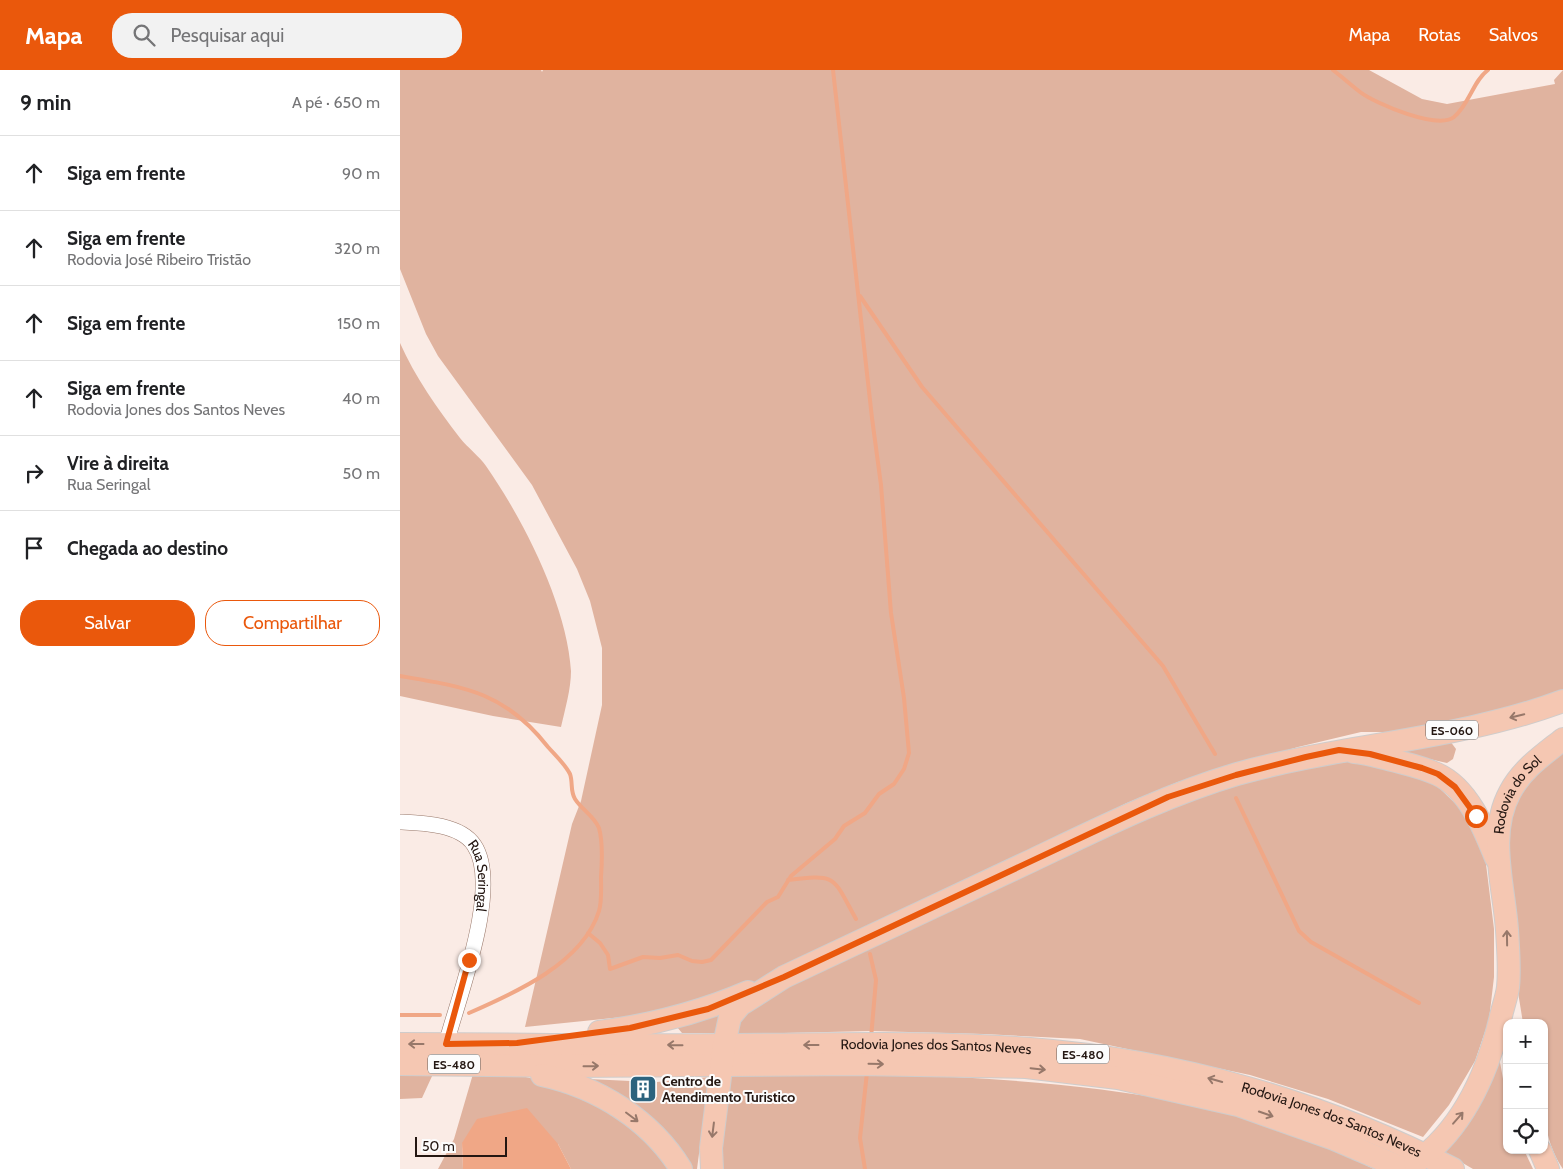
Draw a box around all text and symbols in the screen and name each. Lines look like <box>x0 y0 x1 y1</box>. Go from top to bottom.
search box <box>112 13 462 58</box>
text: Mapa <box>25 21 82 50</box>
icon: search <box>130 21 158 49</box>
text: Pesquisar aqui <box>170 24 284 47</box>
text: Mapa <box>1348 24 1390 46</box>
text: Rotas <box>1418 24 1461 46</box>
text: Salvos <box>1489 24 1538 46</box>
text: 9 min <box>20 90 71 115</box>
text: A pé · 650 m <box>292 93 380 112</box>
icon: ahead <box>20 159 48 187</box>
text: Siga em frente <box>67 162 185 185</box>
text: 90 m <box>342 164 380 183</box>
text: Siga em frente <box>67 227 185 250</box>
icon: ahead <box>20 234 48 262</box>
text: 320 m <box>334 239 380 258</box>
text: Rodovia José Ribeiro Tristão <box>67 250 251 269</box>
icon: ahead <box>20 309 48 337</box>
text: Siga em frente <box>67 312 185 335</box>
text: 150 m <box>337 314 380 333</box>
text: Siga em frente <box>67 377 185 400</box>
icon: ahead <box>20 384 48 412</box>
text: 40 m <box>342 389 380 408</box>
text: Rodovia Jones dos Santos Neves <box>67 400 285 419</box>
text: Vire à direita <box>67 452 169 475</box>
icon: right <box>20 459 48 487</box>
text: 50 m <box>343 464 380 483</box>
text: Rua Seringal <box>67 475 150 494</box>
icon: arrive <box>20 534 48 562</box>
text: Chegada ao destino <box>67 537 228 560</box>
button: Salvar <box>20 600 195 646</box>
button: Compartilhar <box>205 600 380 646</box>
one-way arrow <box>1509 711 1525 721</box>
road number: ES-060 <box>1426 720 1478 740</box>
street label: Rodovia do Sol <box>1489 751 1545 835</box>
route start <box>1465 805 1488 828</box>
street label: Rua Seringal <box>464 836 492 914</box>
one-way arrow <box>1502 930 1512 946</box>
route end <box>458 949 481 972</box>
map controls <box>1503 1019 1548 1154</box>
button: + <box>1503 1019 1548 1064</box>
street label: Rodovia Jones dos Santos Neves <box>840 1035 1032 1058</box>
one-way arrow <box>408 1039 424 1049</box>
one-way arrow <box>667 1040 684 1050</box>
one-way arrow <box>803 1040 820 1050</box>
road number: ES-480 <box>1057 1044 1109 1064</box>
road number: ES-480 <box>428 1054 480 1074</box>
one-way arrow <box>867 1059 883 1069</box>
one-way arrow <box>583 1061 599 1070</box>
one-way arrow <box>1030 1064 1046 1074</box>
button: − <box>1503 1064 1548 1109</box>
place label: Centro de Atendimento Turistico <box>662 1072 795 1106</box>
building icon: Centro de Atendimento Turistico <box>628 1074 658 1104</box>
one-way arrow <box>1208 1075 1224 1084</box>
street label: Rodovia Jones dos Santos Neves <box>1239 1078 1425 1161</box>
one-way arrow <box>1257 1109 1273 1119</box>
button: locate <box>1503 1109 1548 1154</box>
one-way arrow <box>625 1111 638 1122</box>
one-way arrow <box>1452 1112 1464 1125</box>
one-way arrow <box>708 1121 718 1137</box>
scale bar <box>415 1134 508 1157</box>
text: 50 m <box>422 1137 455 1155</box>

